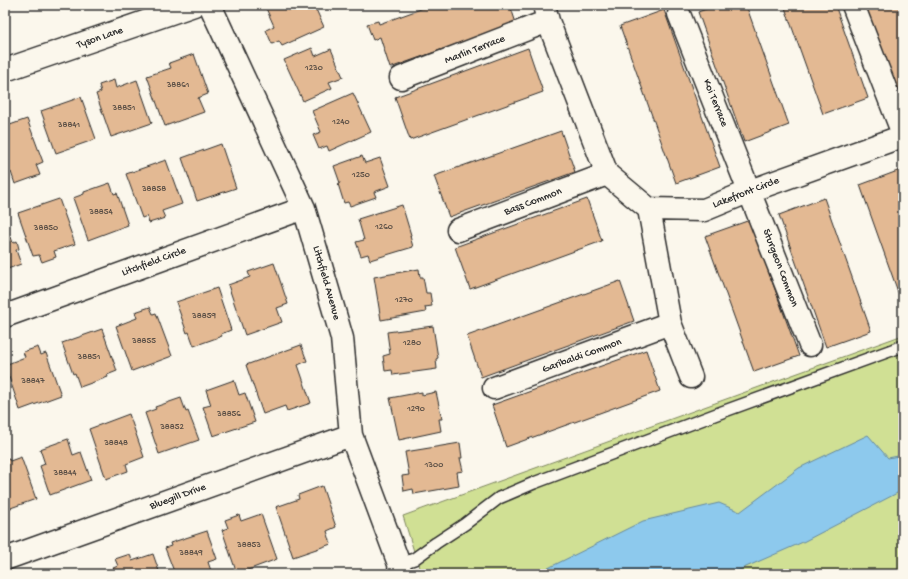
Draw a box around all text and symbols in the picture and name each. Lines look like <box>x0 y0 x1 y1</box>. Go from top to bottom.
street label: Tyson Lane <box>74 24 125 52</box>
street label: Marlin Terrace <box>443 33 507 67</box>
house number: 1230 <box>304 63 323 74</box>
street label: Koi Terrace <box>700 78 730 129</box>
house number: 38861 <box>166 80 190 91</box>
house number: 38851 <box>112 103 136 114</box>
house number: 1240 <box>331 117 350 128</box>
house number: 38841 <box>57 120 81 131</box>
house number: 1250 <box>351 170 370 181</box>
street label: Lakefront Circle <box>711 174 781 211</box>
house number: 38858 <box>141 184 166 195</box>
street label: Bass Common <box>502 185 564 219</box>
house number: 38854 <box>88 207 114 218</box>
house number: 1260 <box>374 222 393 233</box>
house number: 38850 <box>33 223 58 234</box>
street label: Sturgeon Common <box>760 227 801 309</box>
street label: Litchfield Circle <box>120 244 188 279</box>
street label: Litchfield Avenue <box>310 244 343 322</box>
house number: 1270 <box>394 295 413 306</box>
house number: 38859 <box>191 311 216 322</box>
house number: 38855 <box>131 336 156 347</box>
street label: Garibaldi Common <box>541 336 624 376</box>
house number: 1280 <box>402 338 421 349</box>
house number: 38851 <box>77 352 101 363</box>
house number: 38847 <box>20 376 45 387</box>
house number: 1290 <box>406 404 425 415</box>
house number: 38856 <box>216 409 241 420</box>
house number: 38852 <box>159 422 184 433</box>
house number: 38848 <box>103 438 128 449</box>
house number: 1300 <box>424 460 443 471</box>
house number: 38844 <box>52 468 77 479</box>
street label: Bluegill Drive <box>147 481 208 513</box>
house number: 38853 <box>236 540 261 551</box>
house number: 38849 <box>178 548 203 559</box>

